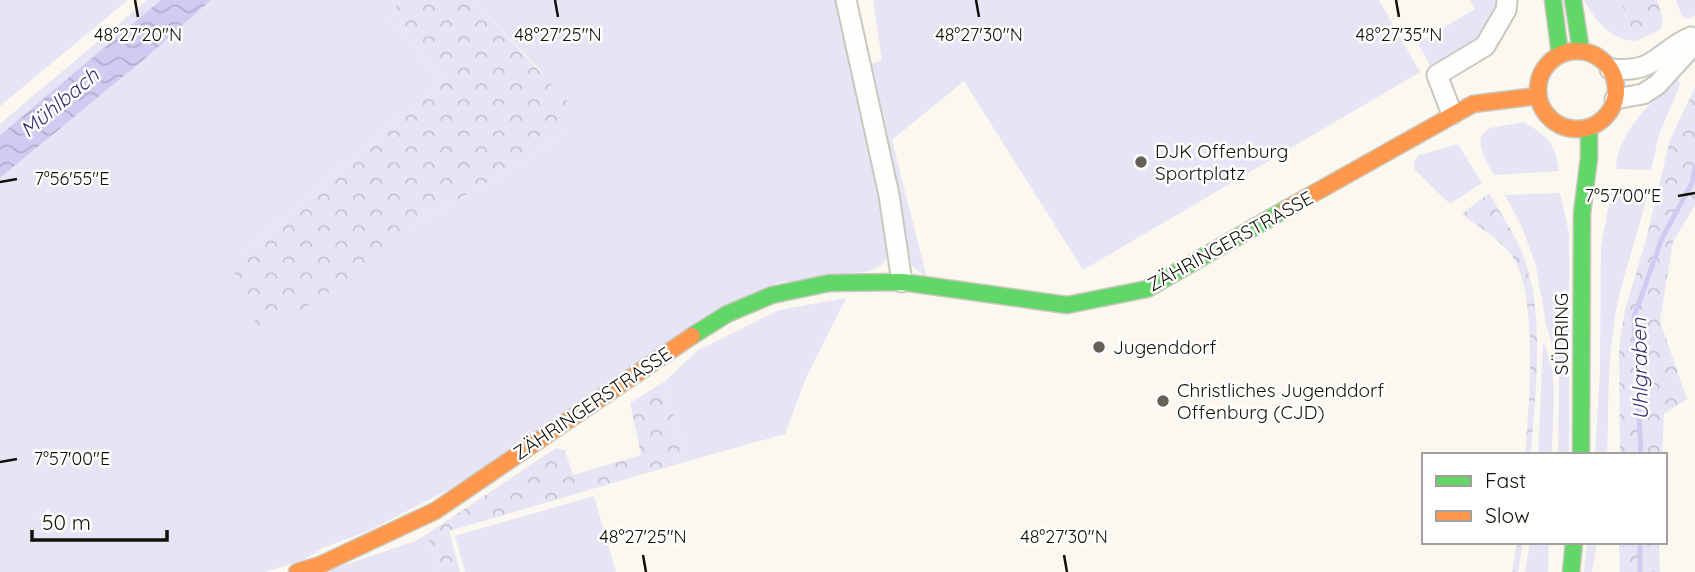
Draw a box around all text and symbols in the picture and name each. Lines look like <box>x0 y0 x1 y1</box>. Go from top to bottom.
text: 48°27'20"N <box>94 23 182 46</box>
text: 48°27'25"N <box>514 23 602 46</box>
text: 48°27'30"N <box>935 23 1023 46</box>
text: 48°27'35"N <box>1356 23 1442 46</box>
water label: Mühlbach <box>15 61 104 142</box>
place label: DJK Offenburg Sportplatz <box>1155 139 1288 185</box>
marker: DJK Offenburg Sportplatz <box>1133 154 1149 170</box>
text: 7°56'55"E <box>35 167 109 190</box>
text: 7°57'00"E <box>1585 184 1661 207</box>
street label: ZÄHRINGERSTRASSE <box>1143 186 1317 296</box>
street label: SÜDRING <box>1549 293 1573 375</box>
water label: Uhlgraben <box>1625 317 1653 420</box>
place label: Jugenddorf <box>1113 335 1217 359</box>
marker: Jugenddorf <box>1091 339 1107 355</box>
street label: ZÄHRINGERSTRASSE <box>508 341 676 465</box>
place label: Christliches Jugenddorf Offenburg (CJD) <box>1177 378 1384 424</box>
marker: Christliches Jugenddorf Offenburg (CJD) <box>1155 393 1171 409</box>
text: 7°57'00"E <box>34 447 110 470</box>
legend <box>1422 453 1667 544</box>
text: Fast <box>1485 467 1526 493</box>
scale bar <box>32 498 166 542</box>
text: Slow <box>1485 502 1530 528</box>
text: 50 m <box>42 509 91 535</box>
text: 48°27'25"N <box>599 525 687 548</box>
text: 48°27'30"N <box>1020 525 1108 548</box>

